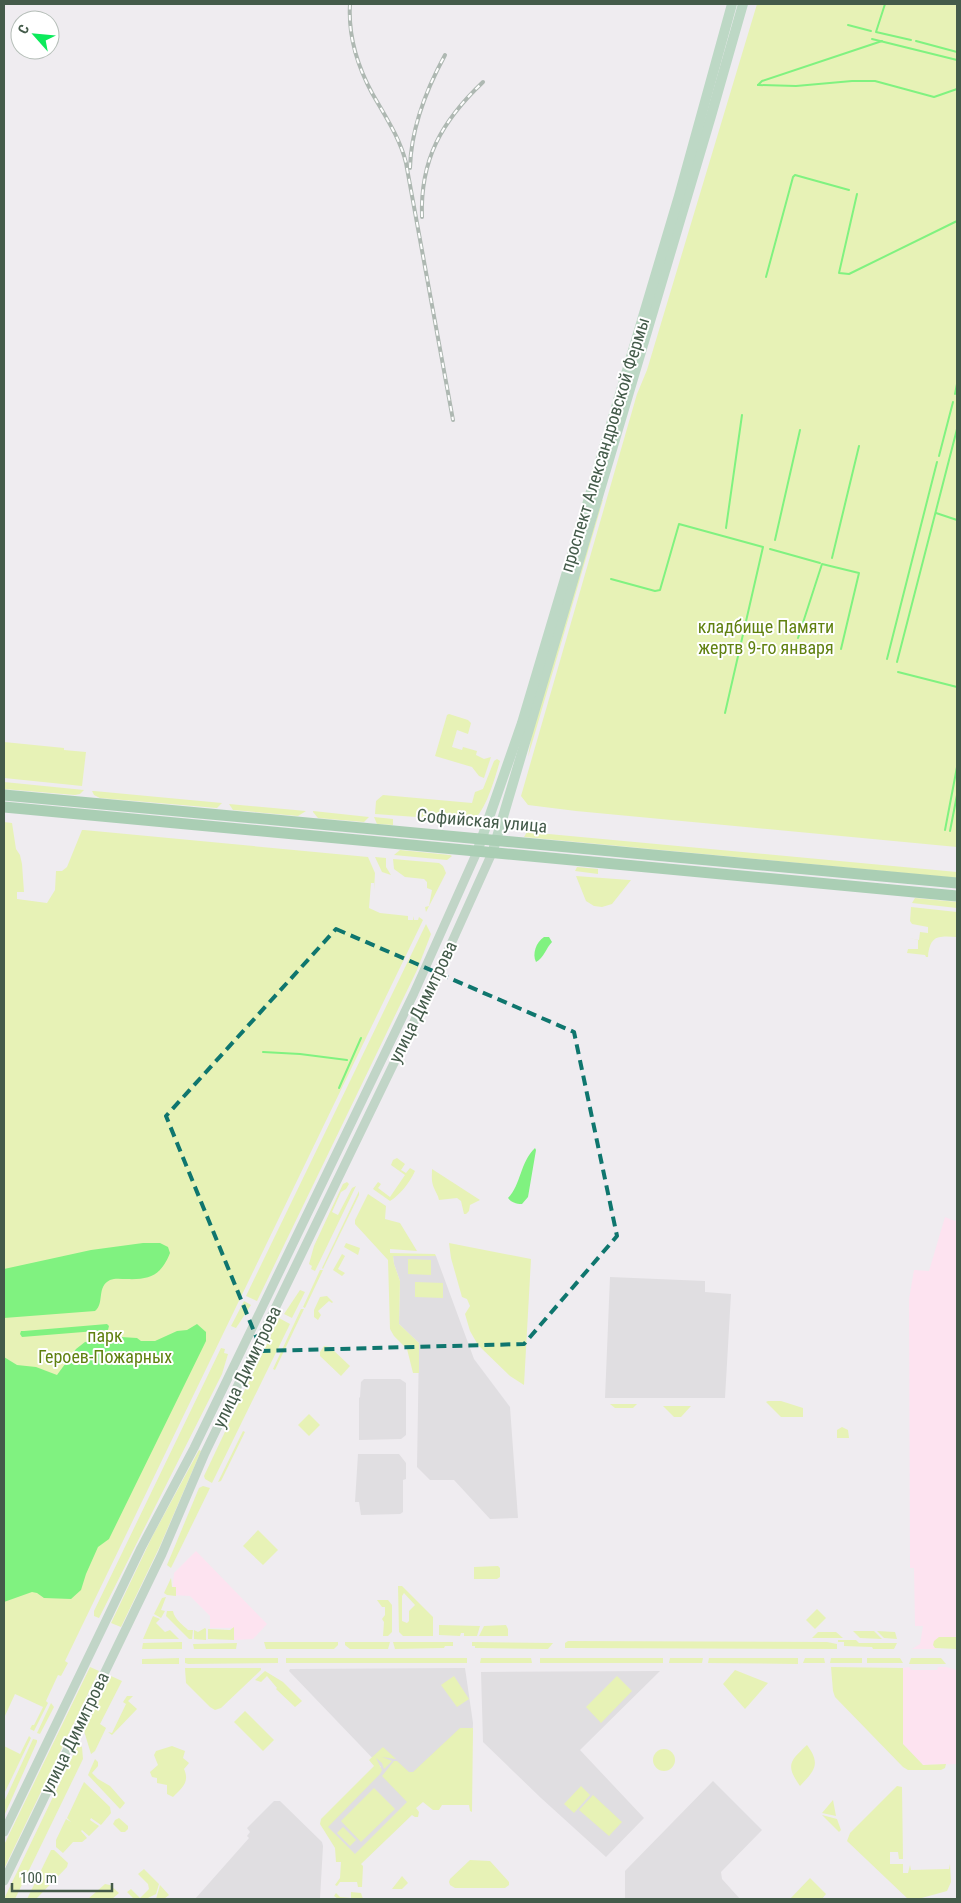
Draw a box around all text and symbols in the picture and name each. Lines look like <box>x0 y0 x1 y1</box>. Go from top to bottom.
north arrow <box>10 10 60 60</box>
text: С <box>14 22 32 36</box>
street label: проспект Александровской Фермы <box>556 315 653 575</box>
park label: кладбище Памяти жертв 9-го января <box>698 616 834 658</box>
street label: Софийская улица <box>416 804 548 837</box>
street label: улица Димитрова <box>384 938 461 1066</box>
street label: улица Димитрова <box>208 1303 285 1431</box>
park label: парк Героев-Пожарных <box>38 1325 172 1367</box>
street label: улица Димитрова <box>36 1669 113 1797</box>
scale bar <box>12 1860 112 1892</box>
text: 100 m <box>20 1869 57 1887</box>

